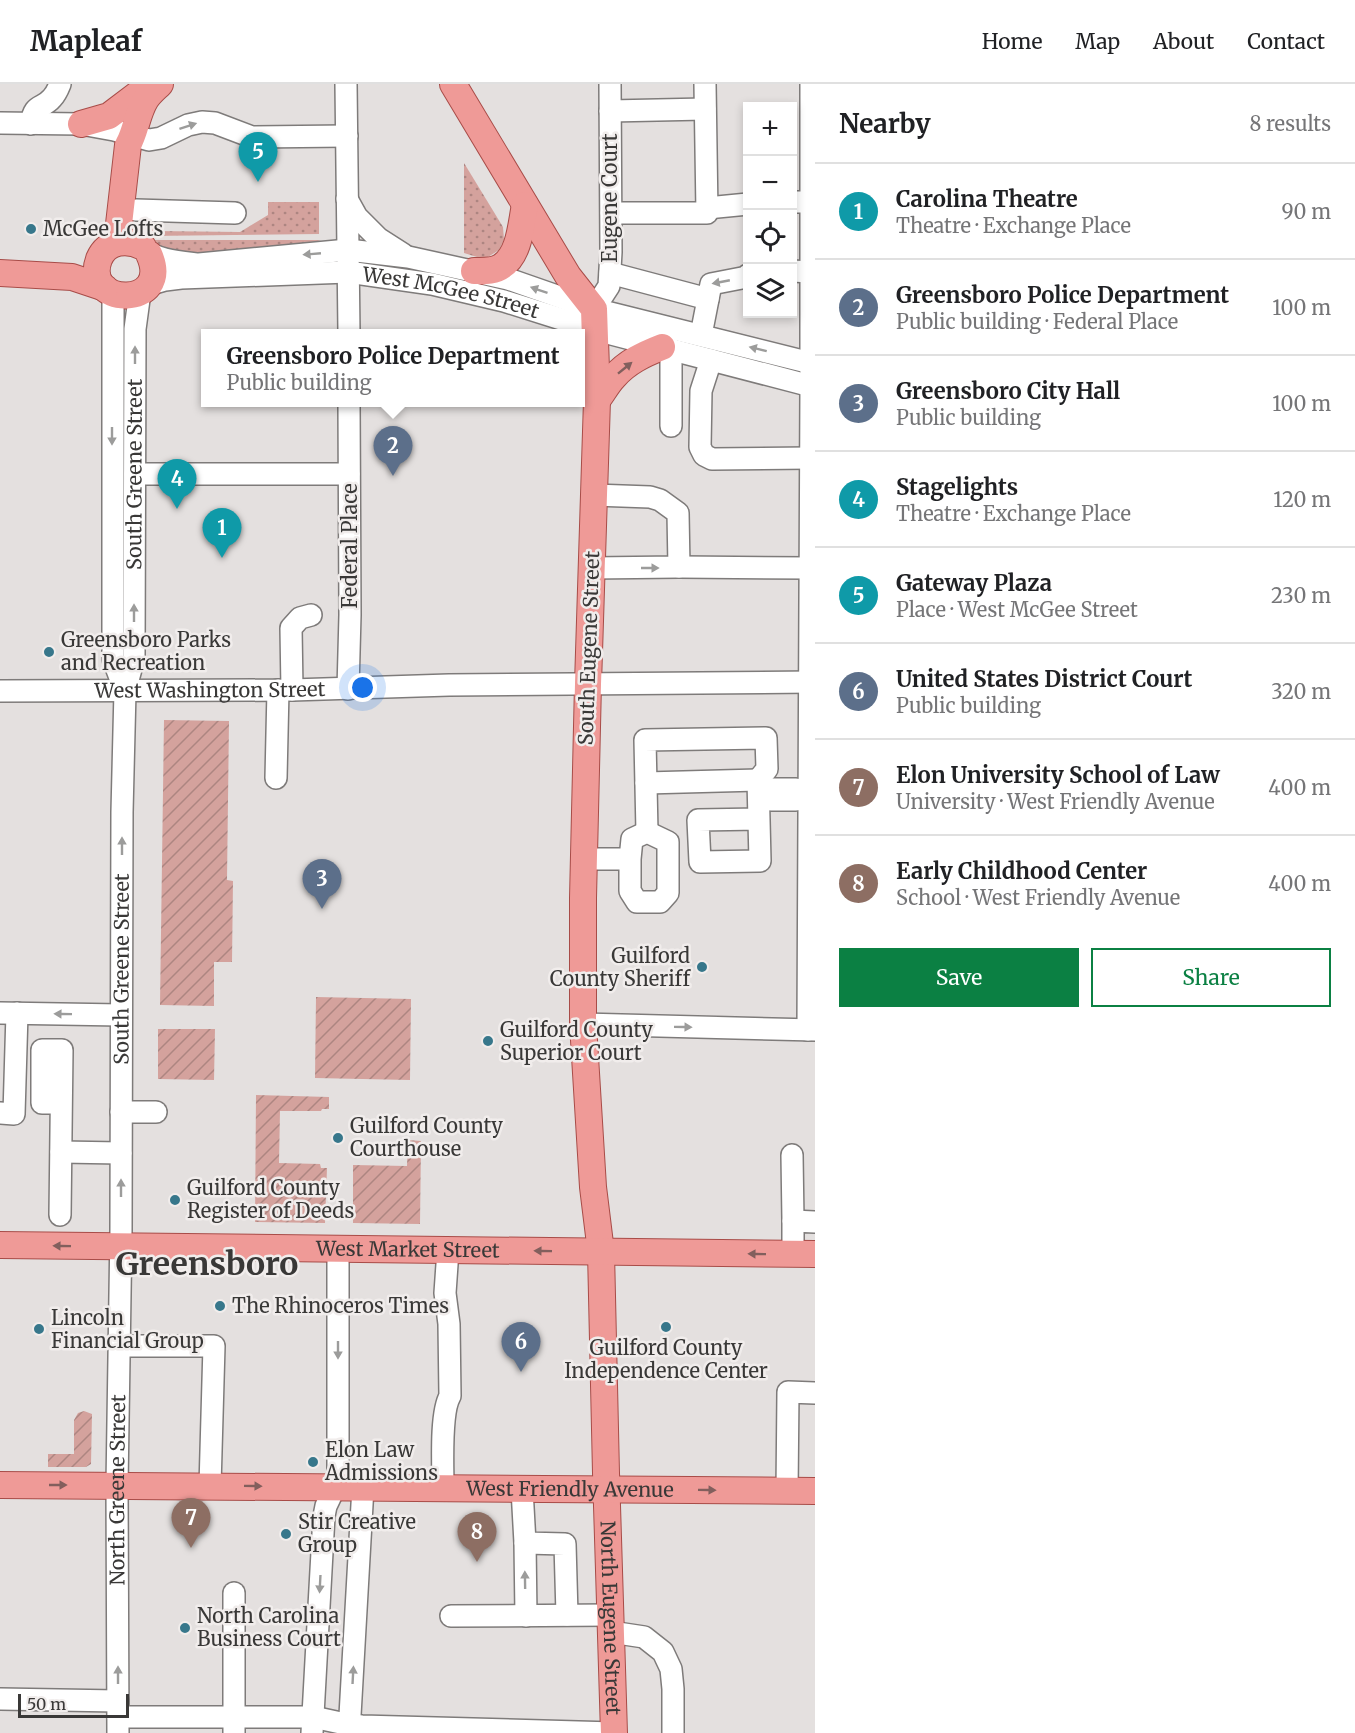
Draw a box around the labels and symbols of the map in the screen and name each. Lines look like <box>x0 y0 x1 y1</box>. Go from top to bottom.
one-way arrow <box>180 121 198 130</box>
pin: 5 <box>238 132 278 182</box>
street label: Eugene Court <box>597 133 622 263</box>
place label: McGee Lofts <box>43 216 163 241</box>
marker: McGee Lofts <box>24 222 38 236</box>
one-way arrow <box>303 249 322 258</box>
street label: West McGee Street <box>360 261 543 323</box>
one-way arrow <box>712 278 731 287</box>
one-way arrow <box>530 285 548 294</box>
one-way arrow <box>749 344 767 354</box>
one-way arrow <box>130 345 140 364</box>
one-way arrow <box>617 361 633 374</box>
street label: South Greene Street <box>121 378 147 570</box>
pin: 2 <box>374 426 412 476</box>
one-way arrow <box>107 427 117 446</box>
pin: 4 <box>158 460 196 509</box>
street label: Federal Place <box>337 483 362 609</box>
pin: 1 <box>202 508 242 558</box>
street label: South Eugene Street <box>573 550 604 746</box>
one-way arrow <box>640 563 659 573</box>
one-way arrow <box>130 603 139 622</box>
place label: Greensboro Parks and Recreation <box>61 627 231 675</box>
marker: Greensboro Parks and Recreation <box>42 645 56 659</box>
your location <box>348 673 377 702</box>
street label: West Washington Street <box>94 676 326 703</box>
one-way arrow <box>117 837 127 856</box>
pin: 3 <box>302 860 342 909</box>
street label: South Greene Street <box>108 873 134 1065</box>
place label: Guilford County Sheriff <box>550 943 691 991</box>
marker: Guilford County Sheriff <box>695 960 709 974</box>
one-way arrow <box>53 1009 72 1018</box>
place label: Guilford County Superior Court <box>500 1017 653 1065</box>
one-way arrow <box>674 1022 693 1032</box>
marker: Guilford County Superior Court <box>481 1034 495 1048</box>
place label: Guilford County Courthouse <box>350 1113 503 1161</box>
marker: Guilford County Courthouse <box>331 1131 345 1145</box>
place label: Guilford County Register of Deeds <box>187 1175 354 1223</box>
one-way arrow <box>116 1179 126 1198</box>
marker: Guilford County Register of Deeds <box>168 1193 182 1207</box>
street label: West Market Street <box>315 1235 500 1263</box>
one-way arrow <box>53 1241 72 1251</box>
district label: Greensboro <box>116 1244 298 1284</box>
one-way arrow <box>533 1246 552 1256</box>
one-way arrow <box>747 1249 766 1258</box>
place label: The Rhinoceros Times <box>232 1293 449 1318</box>
marker: The Rhinoceros Times <box>213 1299 227 1313</box>
place label: Lincoln Financial Group <box>51 1305 204 1353</box>
marker: Guilford County Independence Center <box>659 1320 673 1334</box>
marker: Lincoln Financial Group <box>32 1322 46 1336</box>
pin: 6 <box>502 1322 540 1372</box>
place label: Guilford County Independence Center <box>564 1335 768 1383</box>
one-way arrow <box>333 1340 343 1359</box>
street label: North Greene Street <box>104 1394 130 1586</box>
place label: Elon Law Admissions <box>324 1437 438 1485</box>
marker: Elon Law Admissions <box>306 1455 320 1469</box>
street label: West Friendly Avenue <box>465 1475 674 1502</box>
one-way arrow <box>49 1480 68 1490</box>
one-way arrow <box>244 1481 263 1491</box>
one-way arrow <box>697 1485 716 1495</box>
pin: 7 <box>172 1498 210 1548</box>
place label: Stir Creative Group <box>298 1509 416 1557</box>
pin: 8 <box>458 1512 496 1562</box>
street label: North Eugene Street <box>595 1520 626 1716</box>
marker: Stir Creative Group <box>279 1527 293 1541</box>
one-way arrow <box>521 1570 530 1589</box>
one-way arrow <box>315 1574 324 1593</box>
place label: North Carolina Business Court <box>197 1603 341 1651</box>
marker: North Carolina Business Court <box>178 1621 192 1635</box>
one-way arrow <box>113 1665 123 1684</box>
one-way arrow <box>348 1665 357 1684</box>
scale bar <box>18 1691 129 1718</box>

